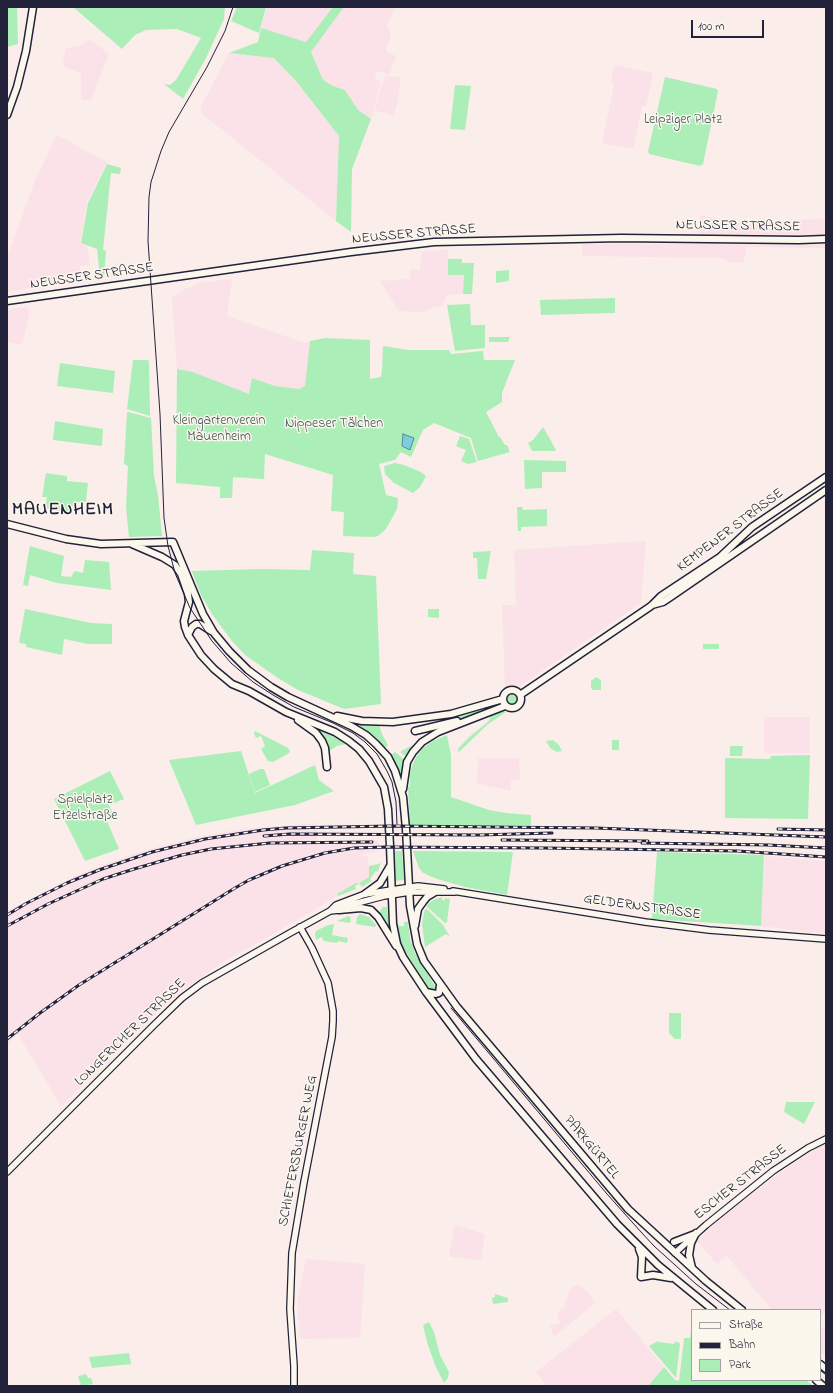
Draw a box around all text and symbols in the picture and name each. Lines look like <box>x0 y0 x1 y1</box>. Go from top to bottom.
scale bar <box>693 12 766 38</box>
text: 100 m <box>698 18 725 36</box>
park label: Leipziger Platz <box>644 113 722 129</box>
street label: NEUSSER STRASSE <box>676 218 800 236</box>
street label: NEUSSER STRASSE <box>351 221 477 249</box>
street label: NEUSSER STRASSE <box>29 260 155 294</box>
park label: Kleingartenverein Mauenheim <box>172 414 266 446</box>
park label: Nippeser Tälchen <box>285 417 383 433</box>
street label: KEMPENER STRASSE <box>675 486 787 576</box>
district label: MAUENHEIM <box>12 500 114 522</box>
park label: Spielplatz Etzelstraße <box>52 793 118 826</box>
street label: GELDERNSTRASSE <box>582 891 702 925</box>
street label: LONGERICHER STRASSE <box>72 976 190 1090</box>
street label: SCHIEFERSBURGER WEG <box>276 1074 322 1228</box>
street label: PARKGÜRTEL <box>560 1113 622 1183</box>
street label: ESCHER STRASSE <box>691 1142 791 1224</box>
legend <box>691 1309 821 1381</box>
text: Straße <box>729 1316 763 1334</box>
text: Bahn <box>729 1336 755 1354</box>
text: Park <box>729 1356 751 1374</box>

